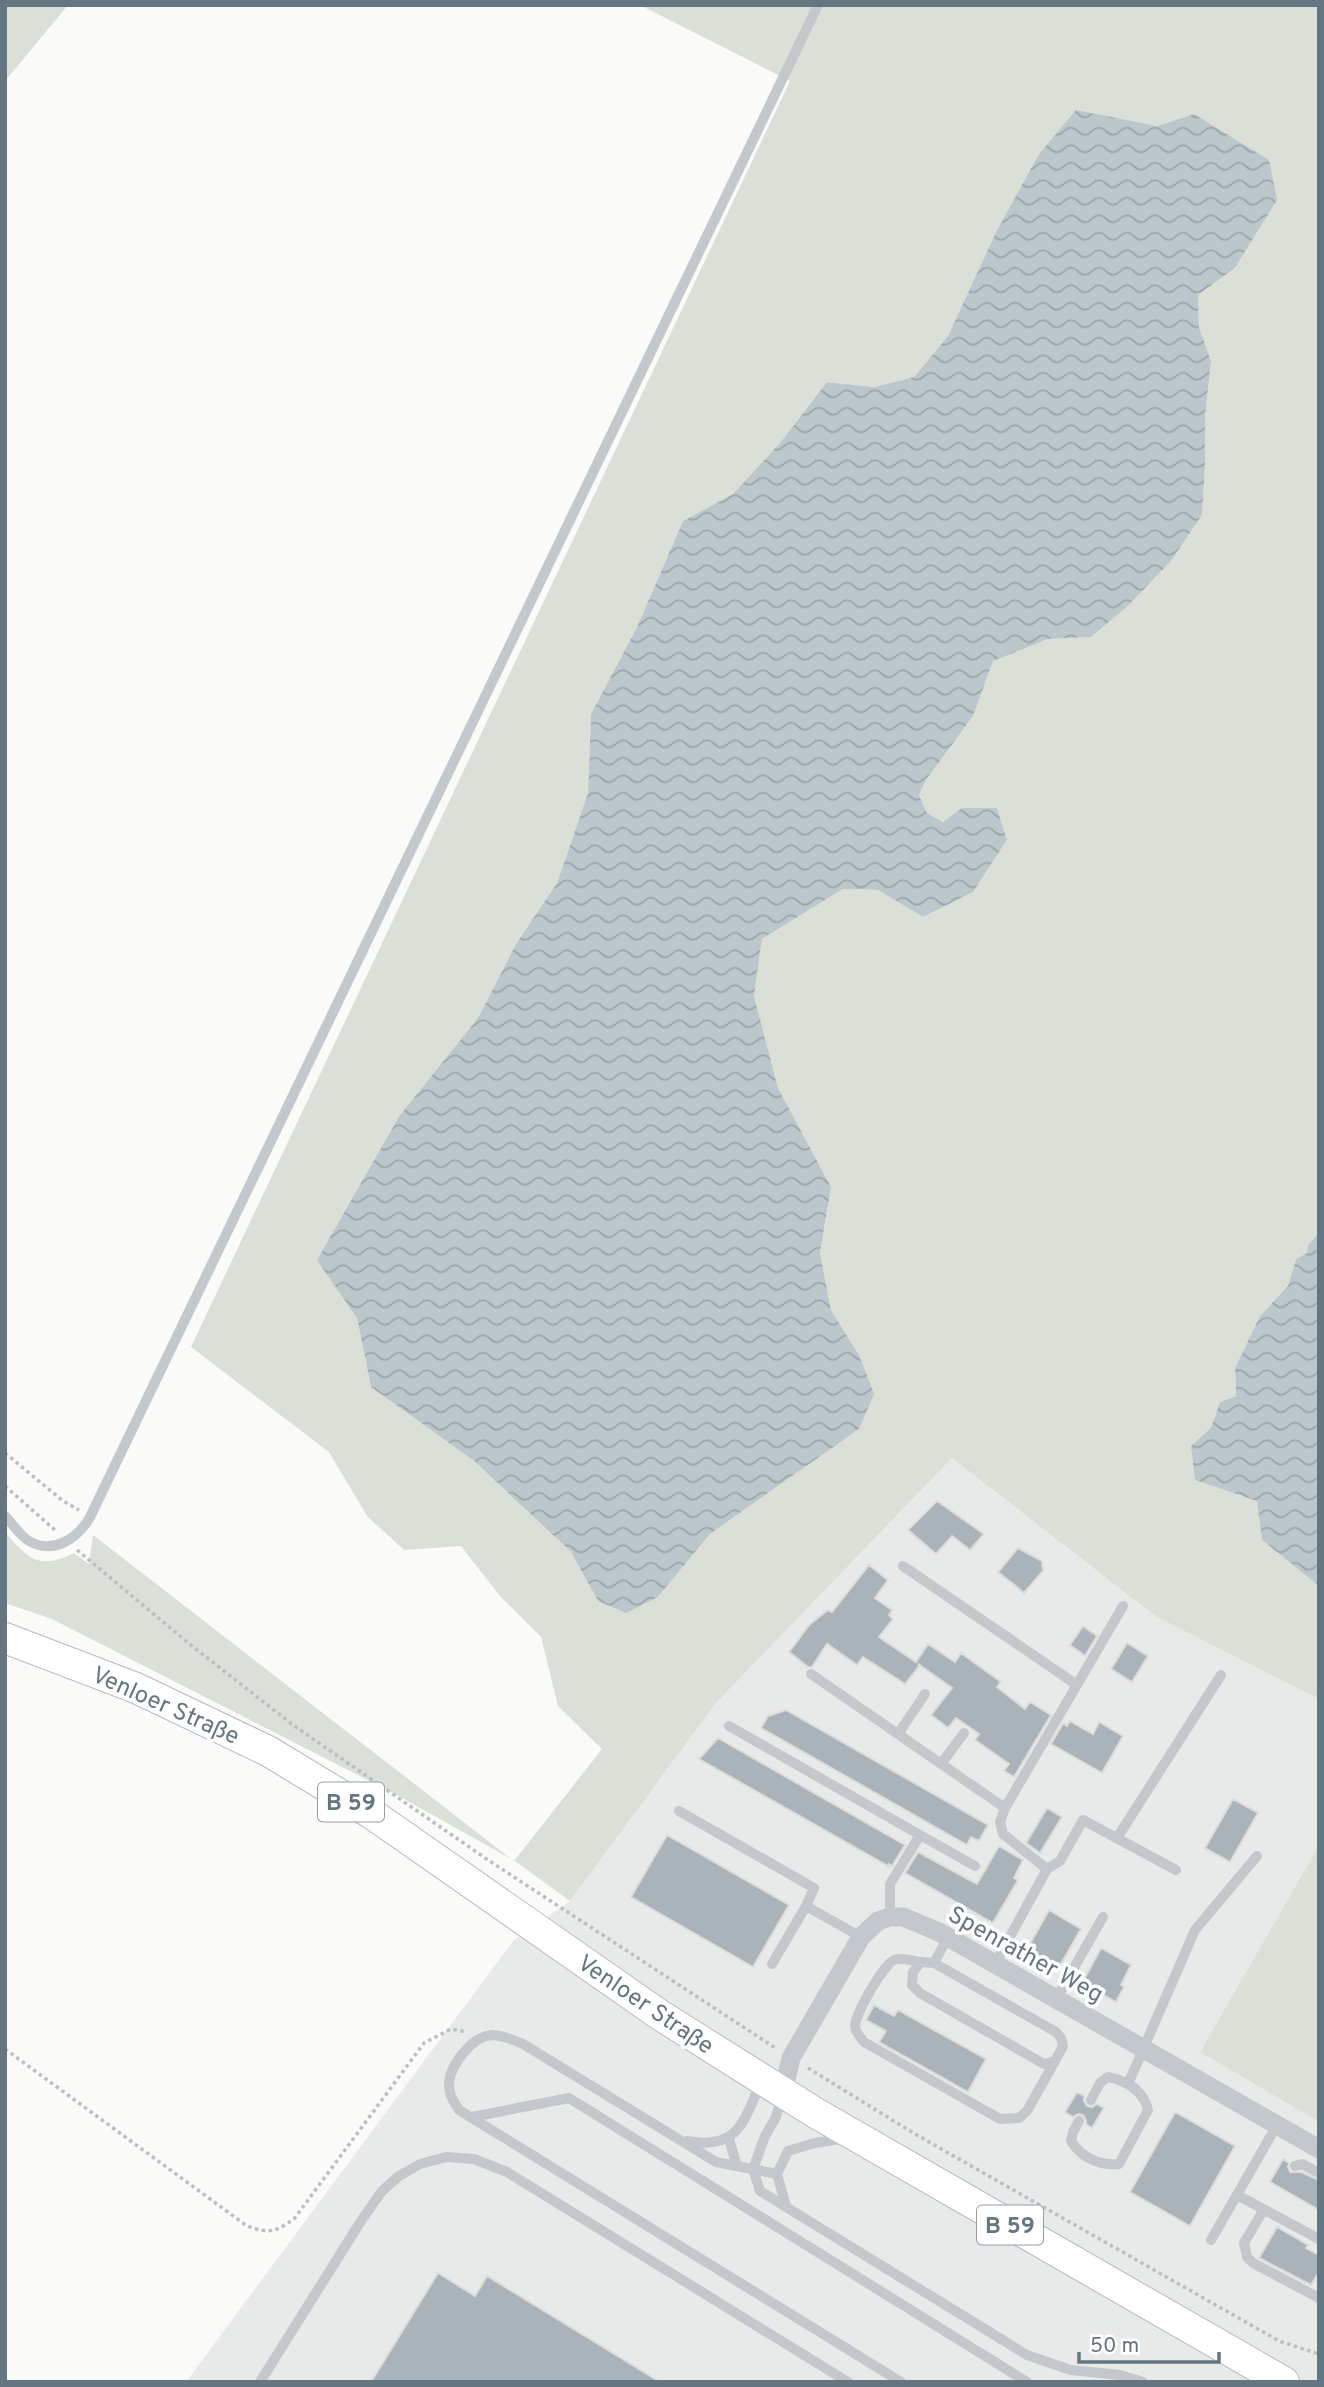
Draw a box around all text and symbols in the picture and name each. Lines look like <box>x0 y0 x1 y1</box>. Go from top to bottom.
street label: Venloer Straße <box>87 1661 244 1753</box>
road number: B 59 <box>318 1783 384 1822</box>
street label: Spenrather Weg <box>942 1901 1108 2011</box>
street label: Venloer Straße <box>571 1949 719 2062</box>
road number: B 59 <box>977 2206 1043 2244</box>
scale bar <box>1079 2320 1219 2364</box>
text: 50 m <box>1090 2333 1139 2360</box>

